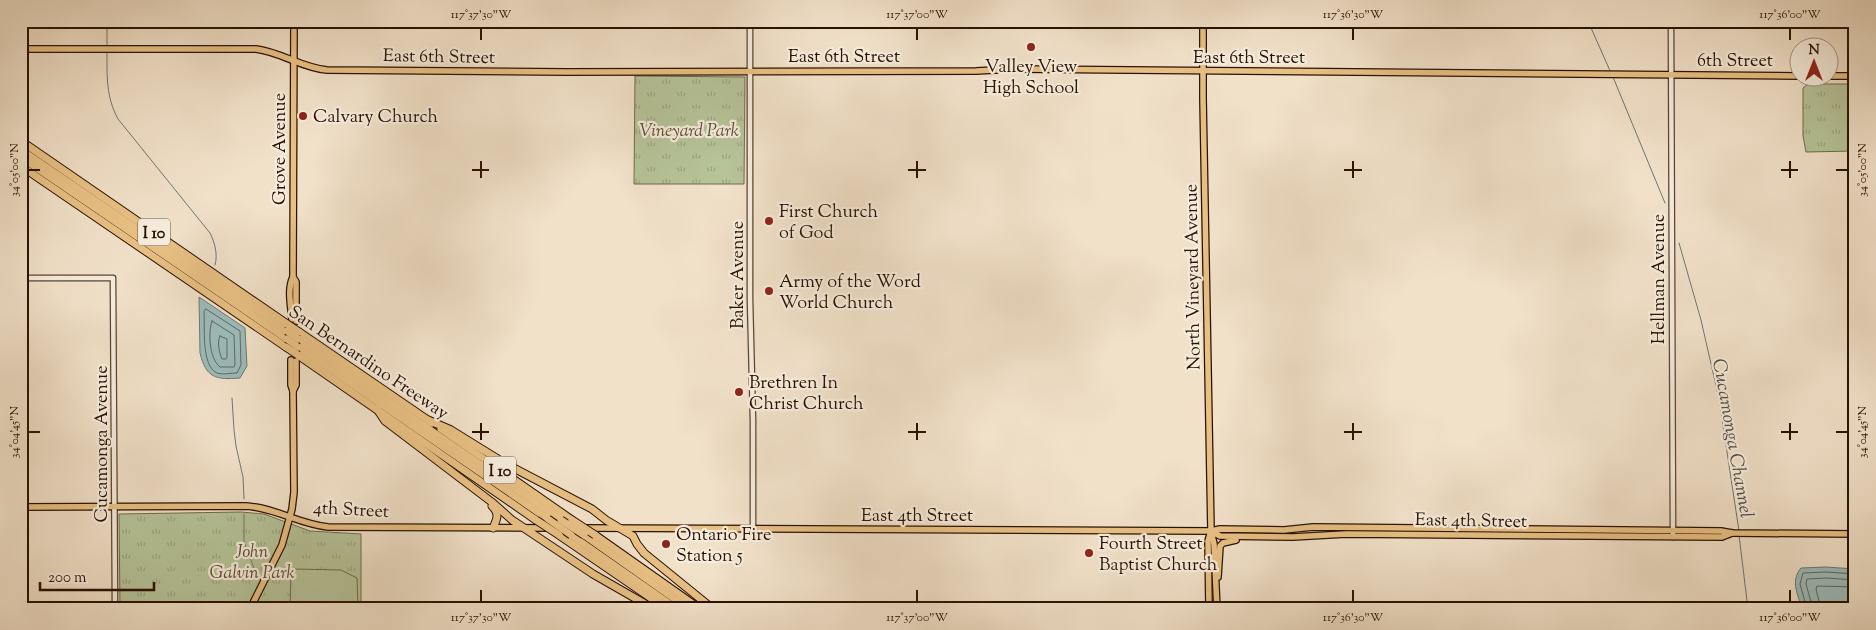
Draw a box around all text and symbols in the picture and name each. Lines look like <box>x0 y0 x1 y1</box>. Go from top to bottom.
text: 117°37'30"W <box>451 6 512 24</box>
text: 117°37'00"W <box>886 6 948 24</box>
text: 117°36'30"W <box>1323 6 1384 24</box>
text: 117°36'00"W <box>1759 6 1821 24</box>
north arrow <box>1788 38 1838 88</box>
marker: Valley View High School <box>1025 41 1037 53</box>
text: N <box>1808 41 1820 61</box>
street label: East 6th Street <box>383 44 495 72</box>
street label: East 6th Street <box>788 45 900 71</box>
street label: East 6th Street <box>1193 46 1305 72</box>
street label: 6th Street <box>1697 49 1773 75</box>
place label: Valley View High School <box>983 55 1079 102</box>
street label: Grove Avenue <box>268 93 294 205</box>
place label: Calvary Church <box>313 105 438 131</box>
marker: Calvary Church <box>297 110 309 122</box>
park label: Vineyard Park <box>639 119 739 145</box>
text: 34°05'00"N <box>6 143 24 197</box>
text: 34°05'00"N <box>1854 143 1872 197</box>
street label: North Vineyard Avenue <box>1179 184 1209 370</box>
place label: First Church of God <box>779 200 879 247</box>
street label: Hellman Avenue <box>1647 214 1673 344</box>
marker: First Church of God <box>763 215 775 227</box>
road number: I 10 <box>138 218 170 246</box>
street label: Baker Avenue <box>726 221 752 329</box>
place label: Army of the Word World Church <box>779 270 921 317</box>
marker: Army of the Word World Church <box>763 285 775 297</box>
street label: San Bernardino Freeway <box>283 300 453 427</box>
water label: Cucamonga Channel <box>1704 357 1759 520</box>
street label: Cucamonga Avenue <box>90 365 116 523</box>
place label: Brethren In Christ Church <box>749 371 864 418</box>
marker: Brethren In Christ Church <box>733 386 745 398</box>
text: 34°04'45"N <box>6 405 24 458</box>
text: 34°04'45"N <box>1854 405 1872 458</box>
road number: I 10 <box>484 456 516 484</box>
street label: 4th Street <box>312 496 390 526</box>
street label: East 4th Street <box>861 504 973 530</box>
street label: East 4th Street <box>1415 508 1527 536</box>
place label: Ontario Fire Station 5 <box>676 523 771 570</box>
place label: Fourth Street Baptist Church <box>1099 532 1218 579</box>
marker: Ontario Fire Station 5 <box>660 538 672 550</box>
park label: John Galvin Park <box>209 540 295 587</box>
marker: Fourth Street Baptist Church <box>1083 547 1095 559</box>
scale bar <box>40 560 154 592</box>
text: 200 m <box>48 568 87 589</box>
text: 117°37'30"W <box>451 609 512 627</box>
text: 117°37'00"W <box>886 609 948 627</box>
text: 117°36'30"W <box>1323 609 1384 627</box>
text: 117°36'00"W <box>1759 609 1821 627</box>

